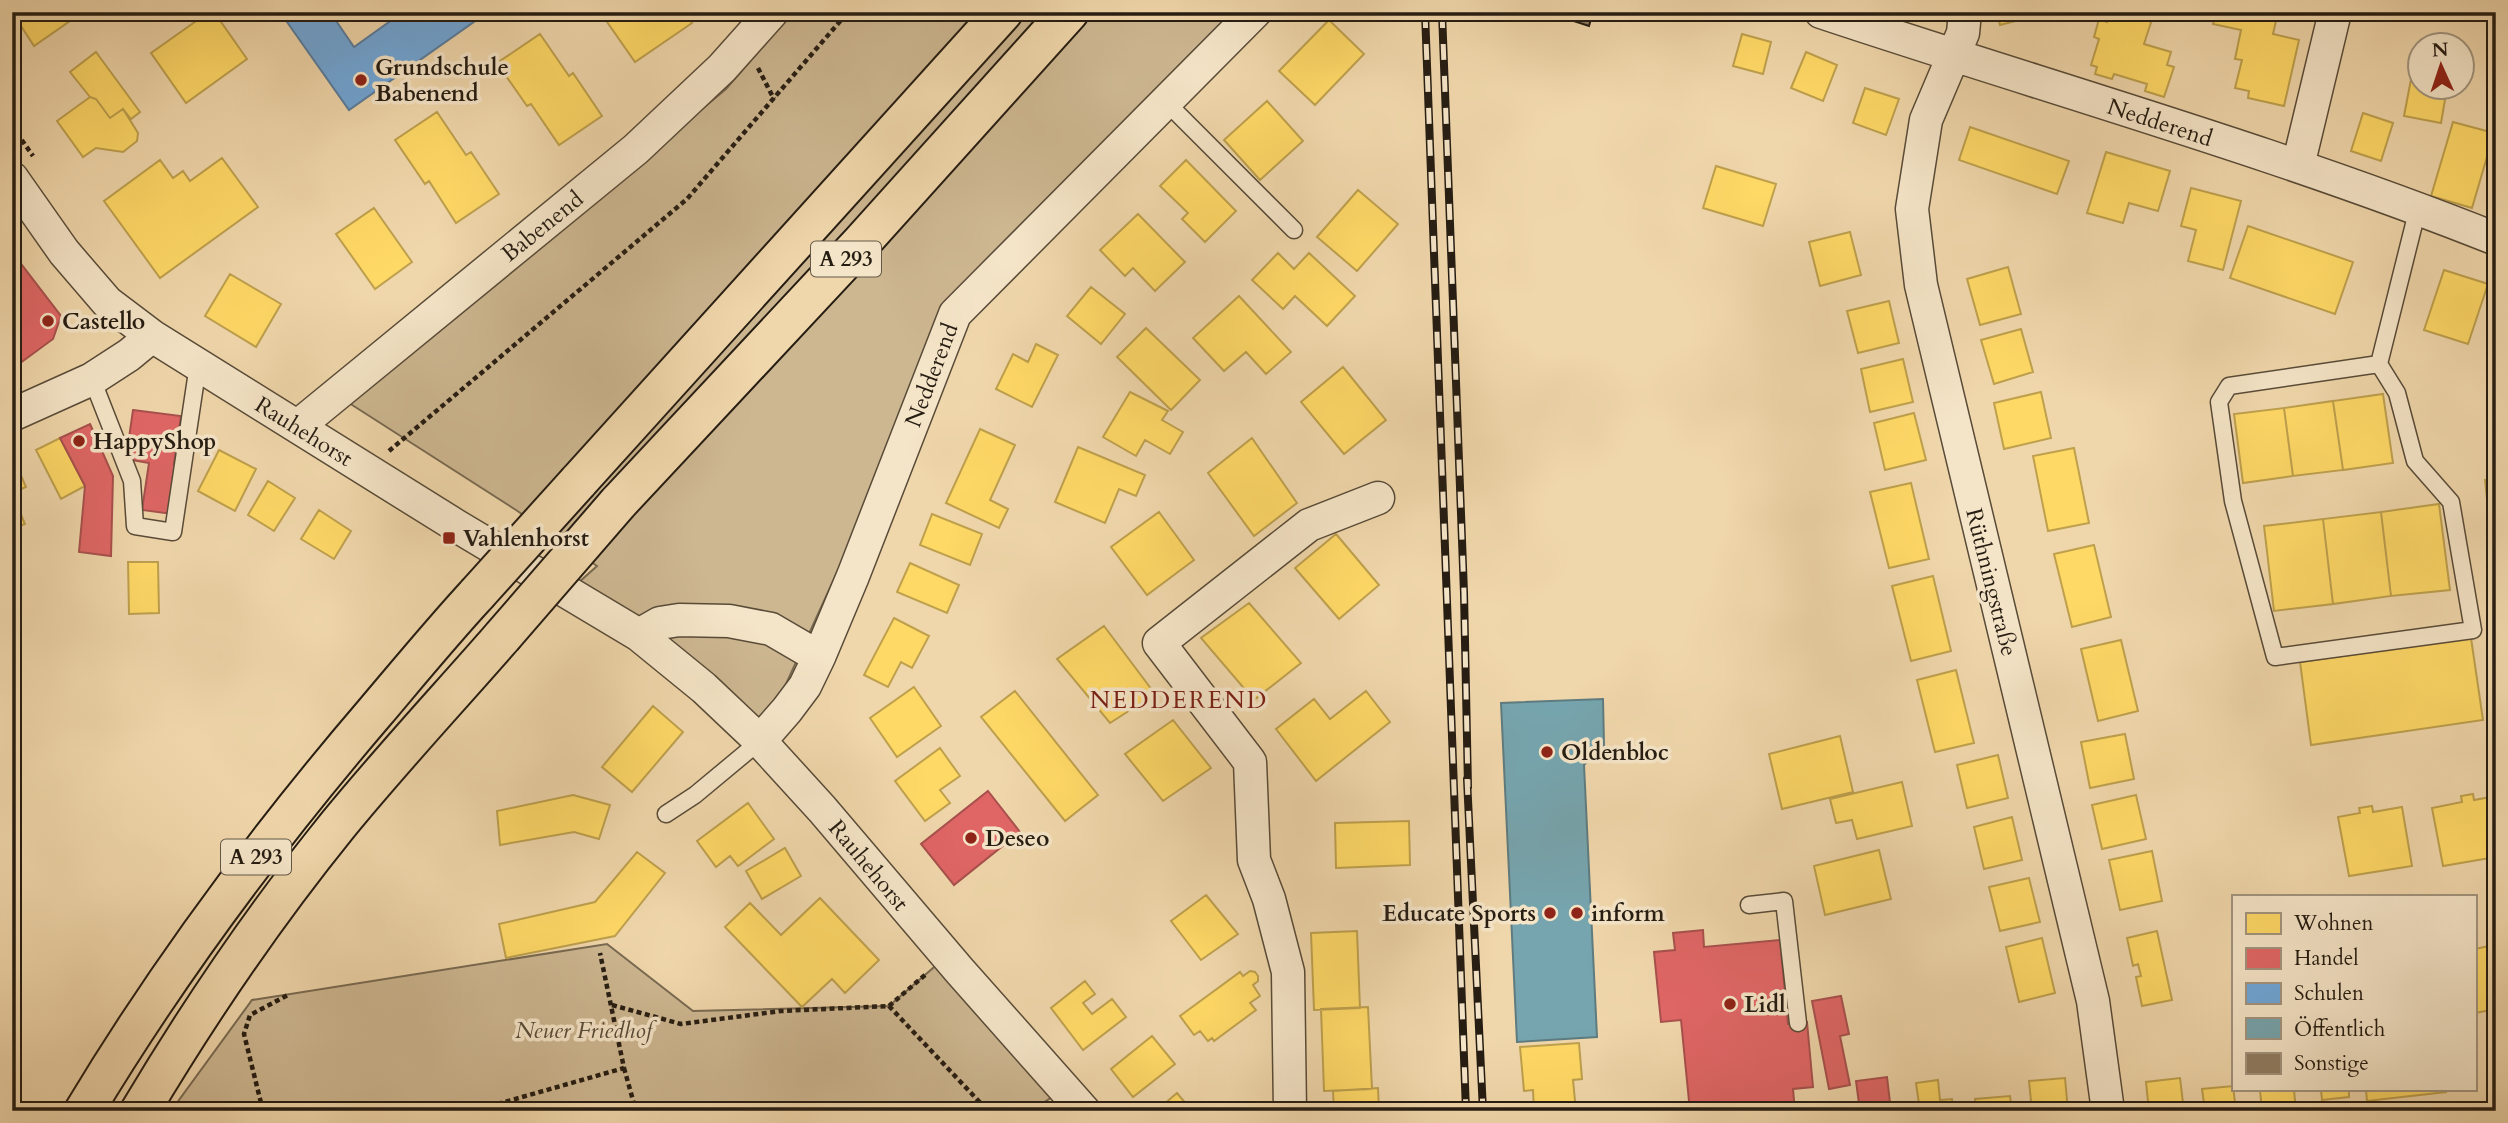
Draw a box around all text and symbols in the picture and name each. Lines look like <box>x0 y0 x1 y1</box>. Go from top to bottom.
north arrow <box>2406 32 2476 102</box>
text: N <box>2431 37 2450 63</box>
place label: Grundschule Babenend <box>375 52 509 109</box>
marker: Grundschule Babenend <box>353 72 369 88</box>
street label: Nedderend <box>2103 91 2217 154</box>
street label: Babenend <box>495 183 590 269</box>
road number: A 293 <box>811 242 881 276</box>
place label: Castello <box>62 306 145 337</box>
marker: Castello <box>40 313 56 329</box>
street label: Nedderend <box>897 318 966 432</box>
street label: Rauhehorst <box>249 389 359 474</box>
place label: HappyShop <box>93 426 216 457</box>
marker: HappyShop <box>71 433 87 449</box>
street label: Rüthningstraße <box>1958 505 2025 659</box>
place label: Vahlenhorst <box>463 523 589 554</box>
marker: Vahlenhorst <box>441 530 457 546</box>
district label: NEDDEREND <box>1090 684 1268 717</box>
place label: Oldenbloc <box>1561 737 1669 768</box>
marker: Oldenbloc <box>1539 744 1555 760</box>
street label: Rauhehorst <box>821 813 916 917</box>
place label: Deseo <box>985 823 1049 854</box>
marker: Deseo <box>963 830 979 846</box>
road number: A 293 <box>221 840 291 874</box>
legend <box>2232 895 2476 1092</box>
place label: Educate Sports <box>1382 898 1536 929</box>
place label: inform <box>1591 898 1665 929</box>
marker: Educate Sports <box>1542 905 1558 921</box>
marker: inform <box>1569 905 1585 921</box>
text: Wohnen <box>2293 909 2374 938</box>
text: Handel <box>2294 944 2359 973</box>
text: Schulen <box>2294 979 2364 1008</box>
place label: Lidl <box>1744 989 1786 1020</box>
marker: Lidl <box>1722 996 1738 1012</box>
park label: Neuer Friedhof <box>515 1015 658 1046</box>
text: Öffentlich <box>2294 1015 2386 1044</box>
text: Sonstige <box>2294 1049 2369 1078</box>

